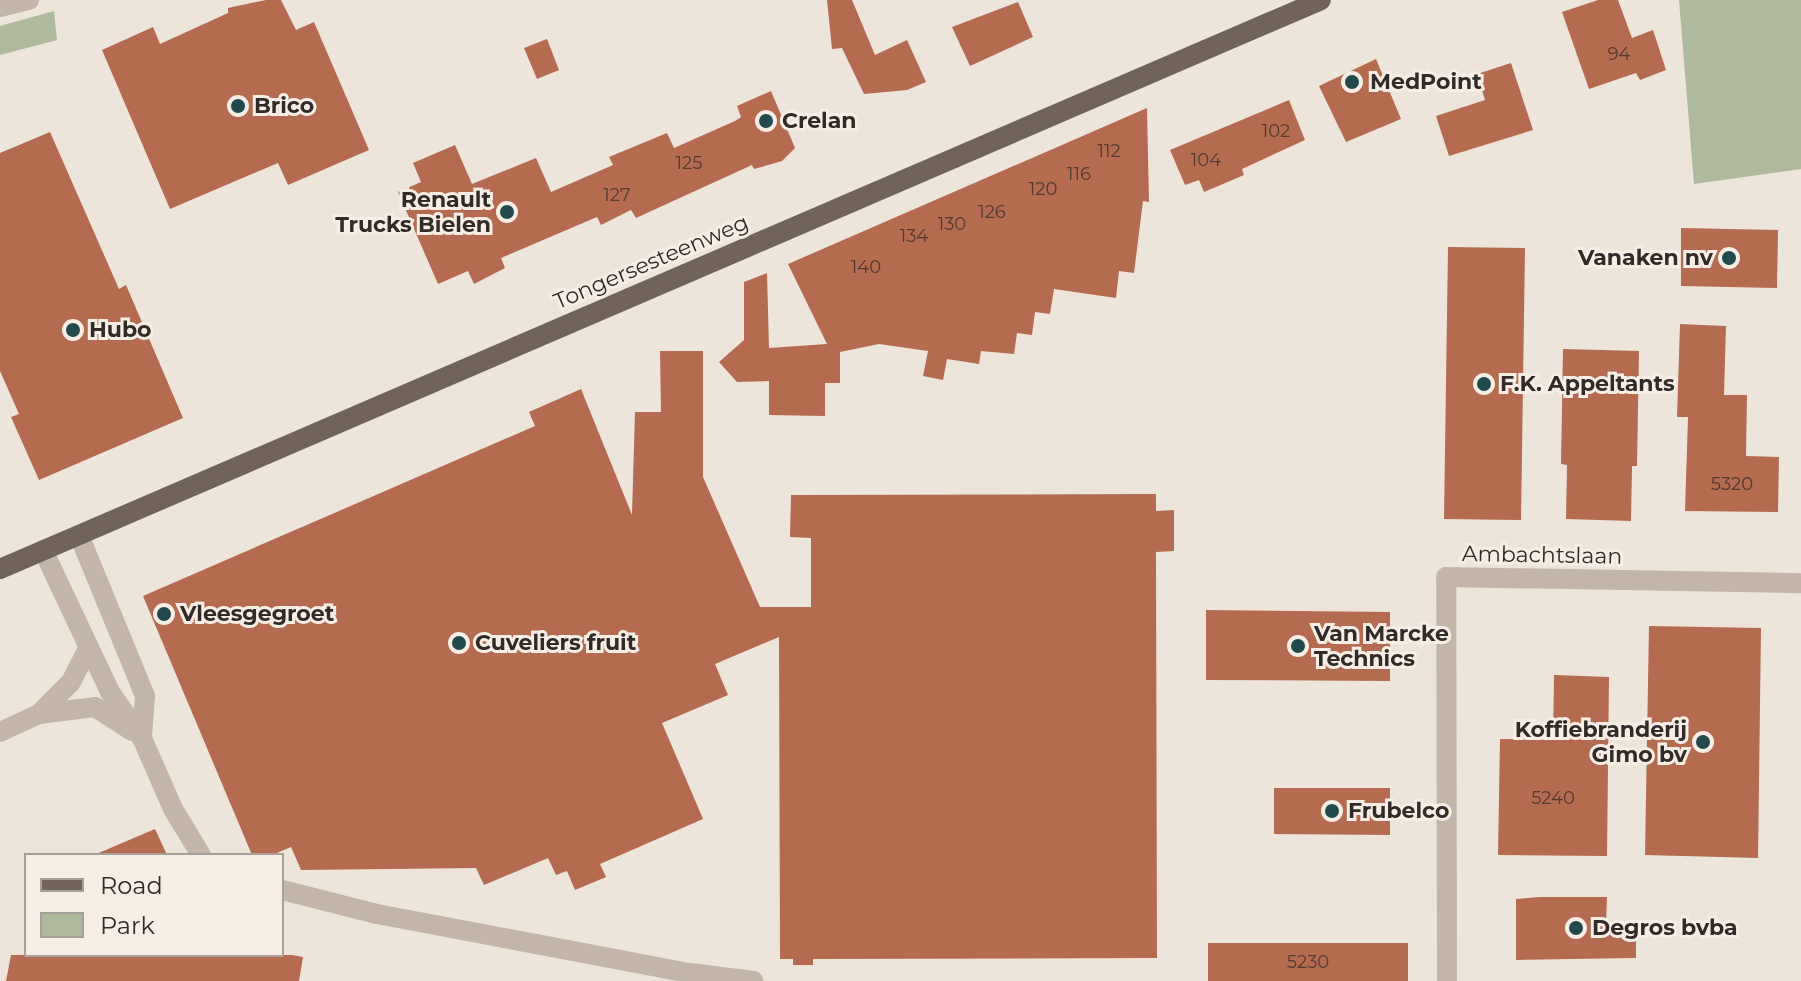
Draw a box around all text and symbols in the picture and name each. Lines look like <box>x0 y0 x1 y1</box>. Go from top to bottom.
house number: 94 <box>1608 43 1630 65</box>
place label: MedPoint <box>1370 69 1482 95</box>
marker: MedPoint <box>1341 71 1363 93</box>
place label: Brico <box>254 93 314 119</box>
marker: Brico <box>229 97 247 115</box>
place label: Crelan <box>782 108 857 134</box>
marker: Crelan <box>757 112 775 130</box>
house number: 102 <box>1262 120 1290 142</box>
house number: 112 <box>1097 140 1121 162</box>
house number: 104 <box>1191 149 1221 171</box>
house number: 125 <box>676 152 702 174</box>
house number: 116 <box>1067 163 1091 185</box>
house number: 120 <box>1029 178 1057 200</box>
house number: 127 <box>603 184 631 206</box>
place label: Renault Trucks Bielen <box>335 186 491 238</box>
house number: 126 <box>978 201 1006 223</box>
marker: Renault Trucks Bielen <box>498 203 516 221</box>
street label: Tongersesteenweg <box>550 209 752 315</box>
house number: 130 <box>938 213 966 235</box>
house number: 134 <box>900 225 928 247</box>
place label: Vanaken nv <box>1578 245 1713 271</box>
marker: Vanaken nv <box>1720 249 1738 267</box>
house number: 140 <box>851 256 881 278</box>
place label: Hubo <box>89 317 151 343</box>
marker: Hubo <box>64 321 82 339</box>
place label: F.K. Appeltants <box>1500 371 1675 397</box>
marker: F.K. Appeltants <box>1475 375 1493 393</box>
house number: 5320 <box>1711 473 1753 495</box>
street label: Ambachtslaan <box>1462 540 1622 570</box>
place label: Vleesgegroet <box>180 601 334 627</box>
marker: Vleesgegroet <box>155 605 173 623</box>
place label: Van Marcke Technics <box>1314 620 1449 672</box>
place label: Cuveliers fruit <box>475 630 636 656</box>
marker: Cuveliers fruit <box>450 634 468 652</box>
marker: Van Marcke Technics <box>1289 637 1307 655</box>
place label: Koffiebranderij Gimo bv <box>1515 716 1687 768</box>
marker: Koffiebranderij Gimo bv <box>1694 733 1712 751</box>
house number: 5240 <box>1531 787 1575 809</box>
place label: Frubelco <box>1348 798 1449 824</box>
marker: Frubelco <box>1323 802 1341 820</box>
legend <box>24 853 284 957</box>
text: Road <box>100 871 163 900</box>
text: Park <box>100 911 155 940</box>
place label: Degros bvba <box>1592 915 1738 941</box>
marker: Degros bvba <box>1567 919 1585 937</box>
house number: 5230 <box>1287 951 1329 973</box>

